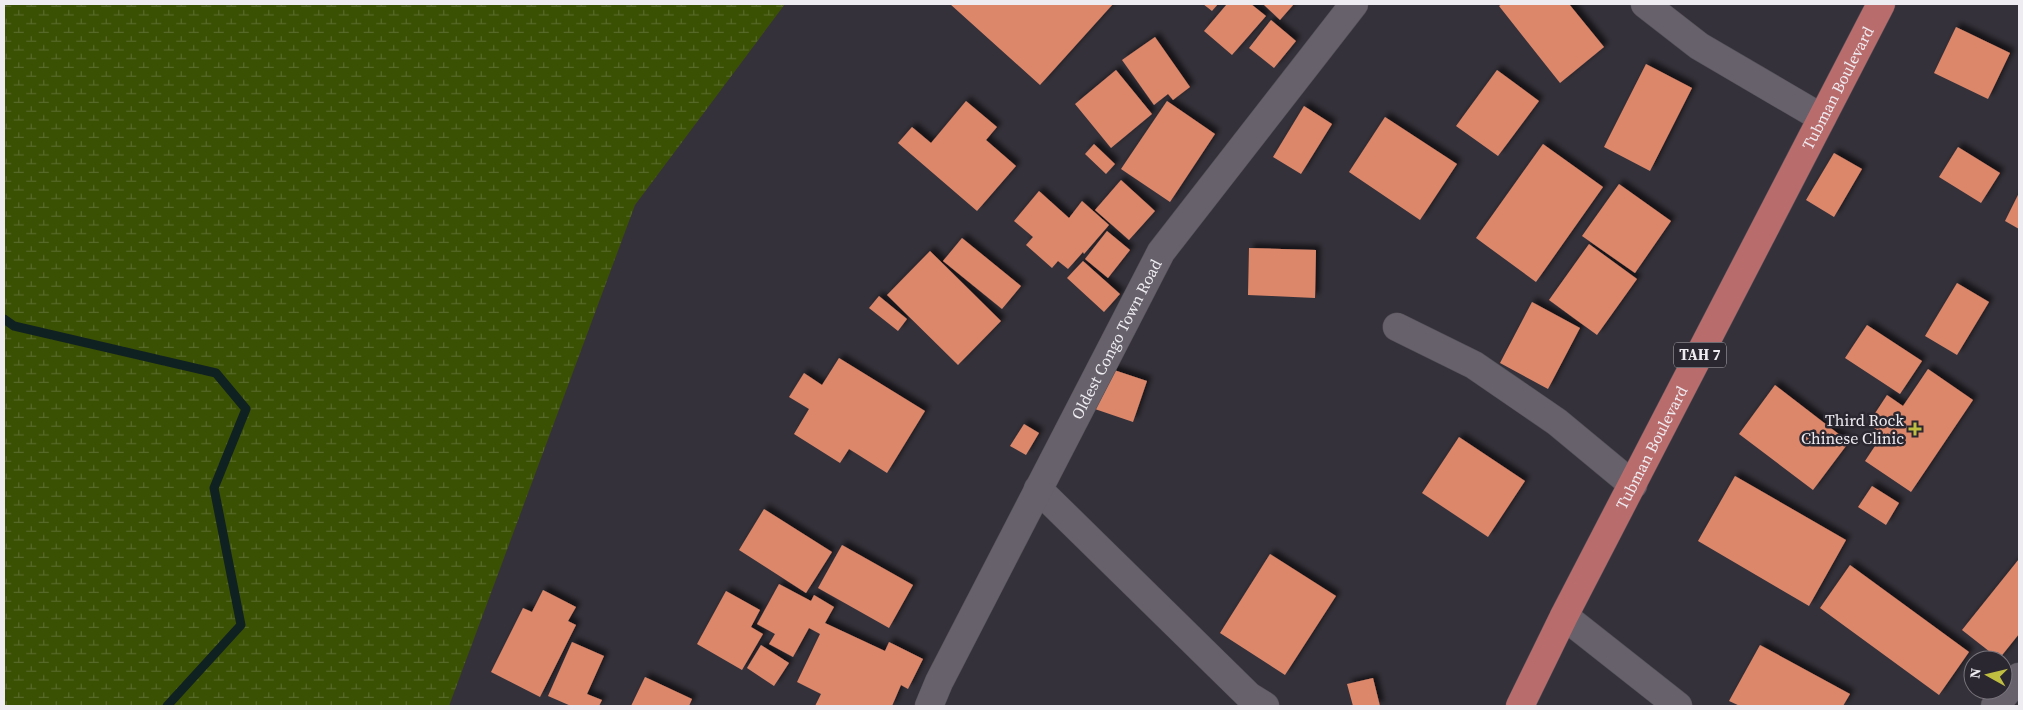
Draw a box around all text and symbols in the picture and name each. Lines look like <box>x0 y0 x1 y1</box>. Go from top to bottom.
street label: Tubman Boulevard <box>1796 22 1879 153</box>
street label: Oldest Congo Town Road <box>1066 255 1167 423</box>
road number: TAH 7 <box>1674 342 1726 368</box>
street label: Tubman Boulevard <box>1610 382 1692 513</box>
place label: Third Rock Chinese Clinic <box>1801 409 1904 449</box>
marker: Third Rock Chinese Clinic <box>1908 422 1922 436</box>
north arrow <box>1963 650 2013 700</box>
text: N <box>1965 667 1986 680</box>

